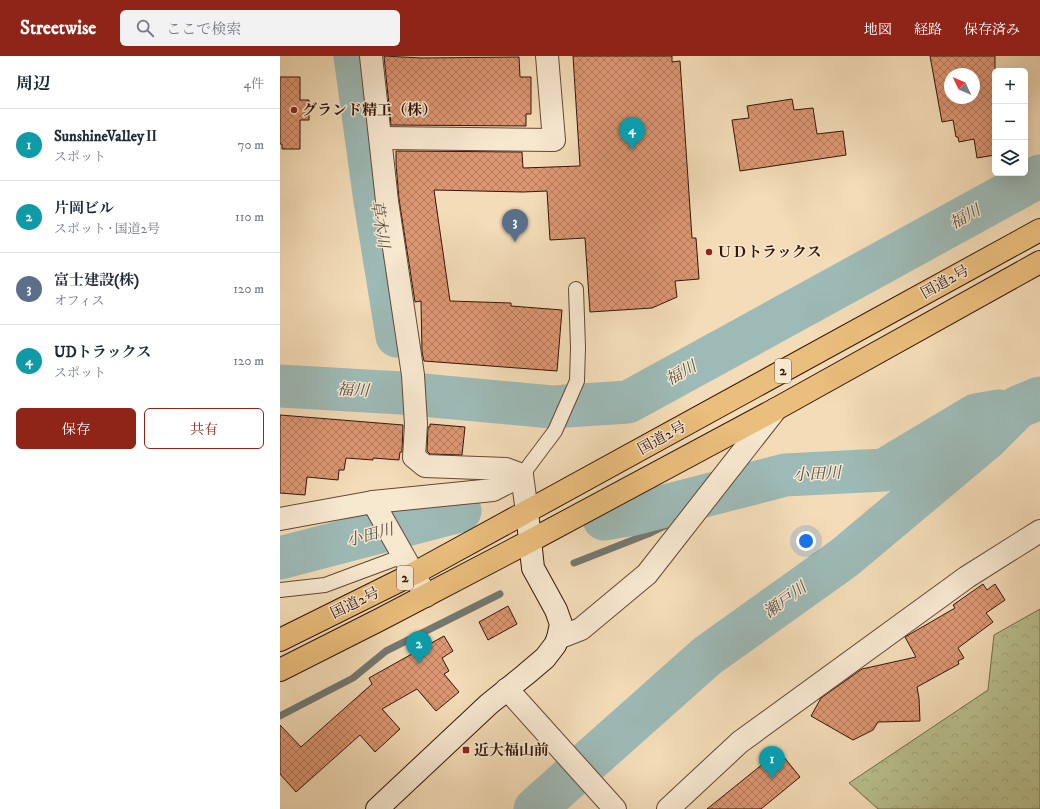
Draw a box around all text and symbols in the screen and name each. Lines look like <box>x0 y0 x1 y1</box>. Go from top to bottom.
search box <box>120 10 400 46</box>
text: Streetwise <box>20 17 96 40</box>
icon: search <box>134 17 156 39</box>
text: ここで検索 <box>166 20 241 39</box>
text: 地図 <box>864 21 892 39</box>
text: 経路 <box>914 21 942 39</box>
text: 保存済み <box>964 21 1020 39</box>
north arrow <box>944 68 980 104</box>
map controls <box>992 68 1028 176</box>
button: + <box>992 68 1028 104</box>
text: 周辺 <box>16 73 50 95</box>
text: 4件 <box>244 76 264 92</box>
place label: グランド精工（株） <box>302 101 437 120</box>
button: − <box>992 104 1028 140</box>
marker: グランド精工（株） <box>289 105 299 115</box>
pin: 4 <box>619 117 645 150</box>
text: SunshineValleyⅡ <box>54 127 159 146</box>
text: 1 <box>27 137 31 153</box>
text: 70 m <box>238 137 264 153</box>
button: layers <box>992 140 1028 176</box>
text: スポット <box>54 149 106 165</box>
text: 片岡ビル <box>54 199 114 218</box>
water label: 草木川 <box>366 199 394 251</box>
water label: 福川 <box>946 200 986 234</box>
text: 2 <box>26 209 32 225</box>
text: 110 m <box>235 209 264 225</box>
pin: 3 <box>502 209 528 242</box>
text: スポット · 国道2号 <box>54 221 160 237</box>
place label: ＵＤトラックス <box>717 243 822 262</box>
marker: ＵＤトラックス <box>704 247 714 257</box>
street label: 国道2号 <box>917 261 973 303</box>
text: 富士建設(株) <box>54 271 139 290</box>
text: 3 <box>27 281 31 297</box>
text: 120 m <box>233 281 264 297</box>
text: オフィス <box>54 293 105 309</box>
text: UDトラックス <box>54 343 151 362</box>
text: 4 <box>25 353 33 369</box>
text: 120 m <box>233 353 264 369</box>
water label: 福川 <box>662 356 702 390</box>
road number: 2 <box>775 359 791 383</box>
text: スポット <box>54 365 106 381</box>
water label: 福川 <box>336 379 371 401</box>
button: 保存 <box>16 408 136 449</box>
button: 共有 <box>144 408 264 449</box>
street label: 国道2号 <box>634 417 690 459</box>
water label: 小田川 <box>793 463 843 485</box>
water label: 小田川 <box>344 519 398 551</box>
your location <box>796 531 816 551</box>
road number: 2 <box>397 566 413 590</box>
water label: 瀬戸川 <box>760 577 812 622</box>
street label: 国道2号 <box>327 583 383 623</box>
pin: 2 <box>406 631 432 664</box>
place label: 近大福山前 <box>474 741 549 760</box>
marker: 近大福山前 <box>461 745 471 755</box>
pin: 1 <box>759 746 785 779</box>

